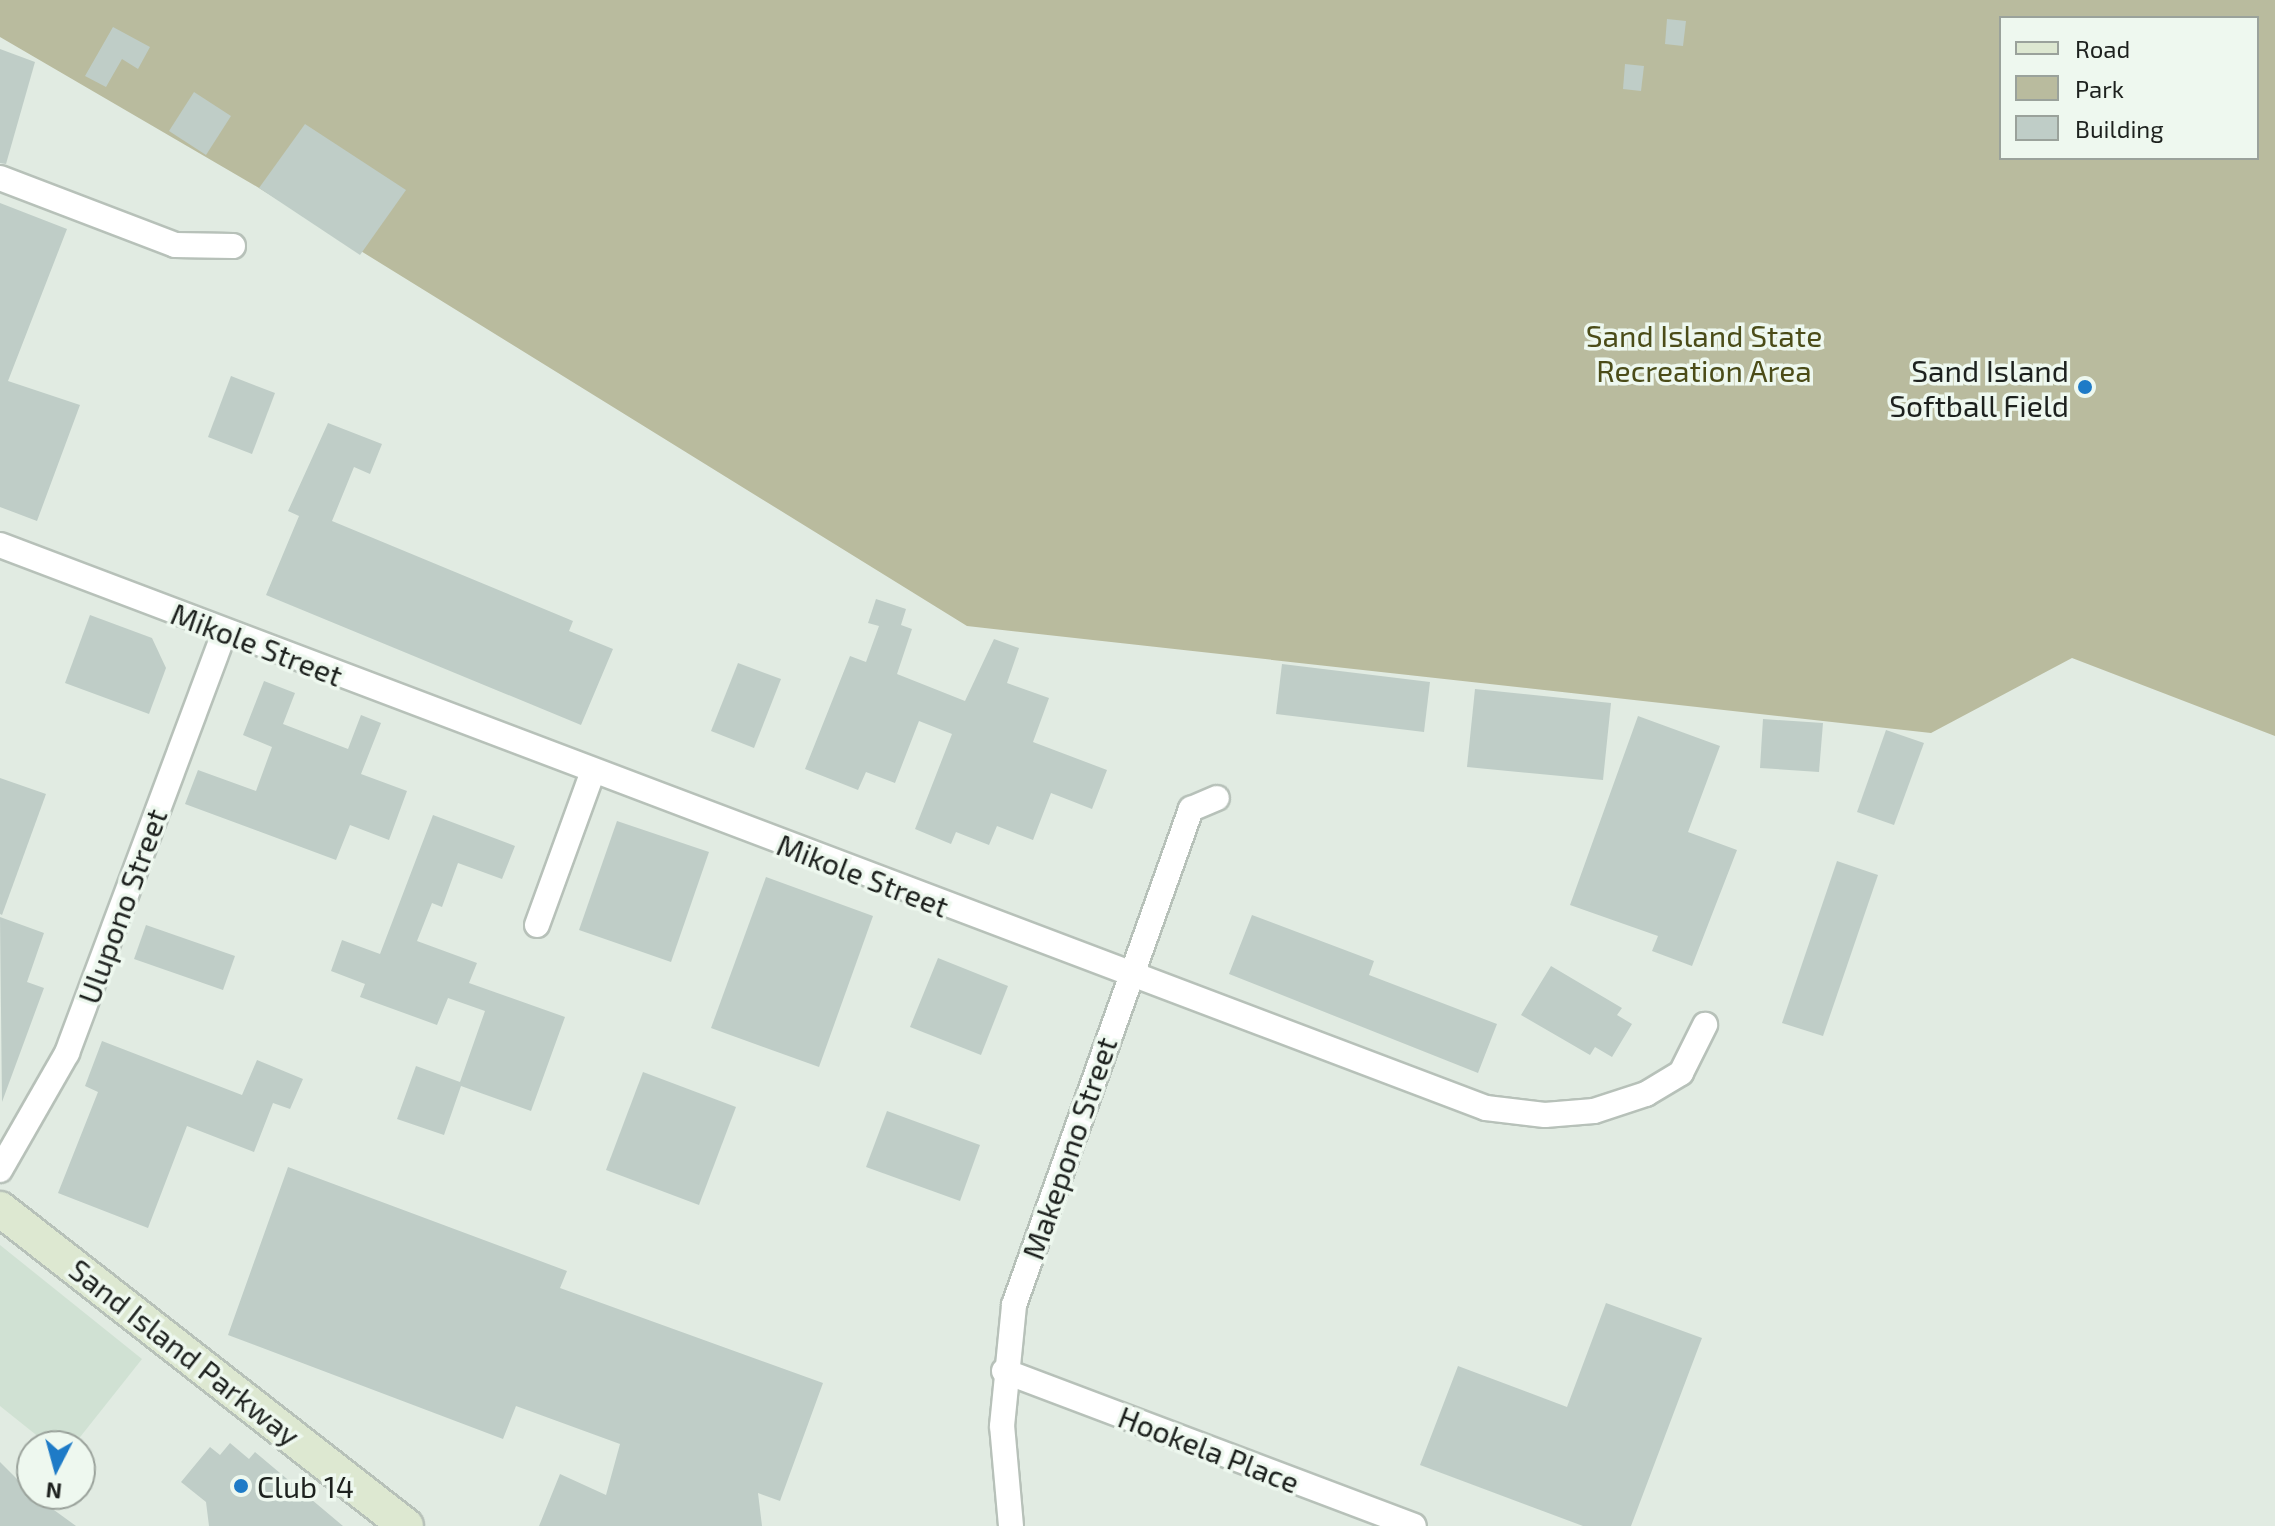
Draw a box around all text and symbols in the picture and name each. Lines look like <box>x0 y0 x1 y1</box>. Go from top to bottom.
legend <box>1999 16 2259 160</box>
text: Road <box>2075 34 2130 63</box>
text: Park <box>2075 74 2124 103</box>
text: Building <box>2075 114 2164 143</box>
park label: Sand Island State Recreation Area <box>1586 317 1822 388</box>
place label: Sand Island Softball Field <box>1888 352 2069 422</box>
marker: Sand Island Softball Field <box>2076 378 2094 396</box>
street label: Mikole Street <box>166 595 348 693</box>
street label: Ulupono Street <box>70 804 174 1008</box>
street label: Mikole Street <box>772 826 954 924</box>
street label: Makepono Street <box>1014 1032 1124 1264</box>
street label: Sand Island Parkway <box>63 1251 307 1453</box>
street label: Hookela Place <box>1114 1398 1304 1500</box>
north arrow <box>16 1430 96 1510</box>
place label: Club 14 <box>257 1468 354 1504</box>
marker: Club 14 <box>232 1477 250 1495</box>
text: N <box>44 1478 63 1506</box>

